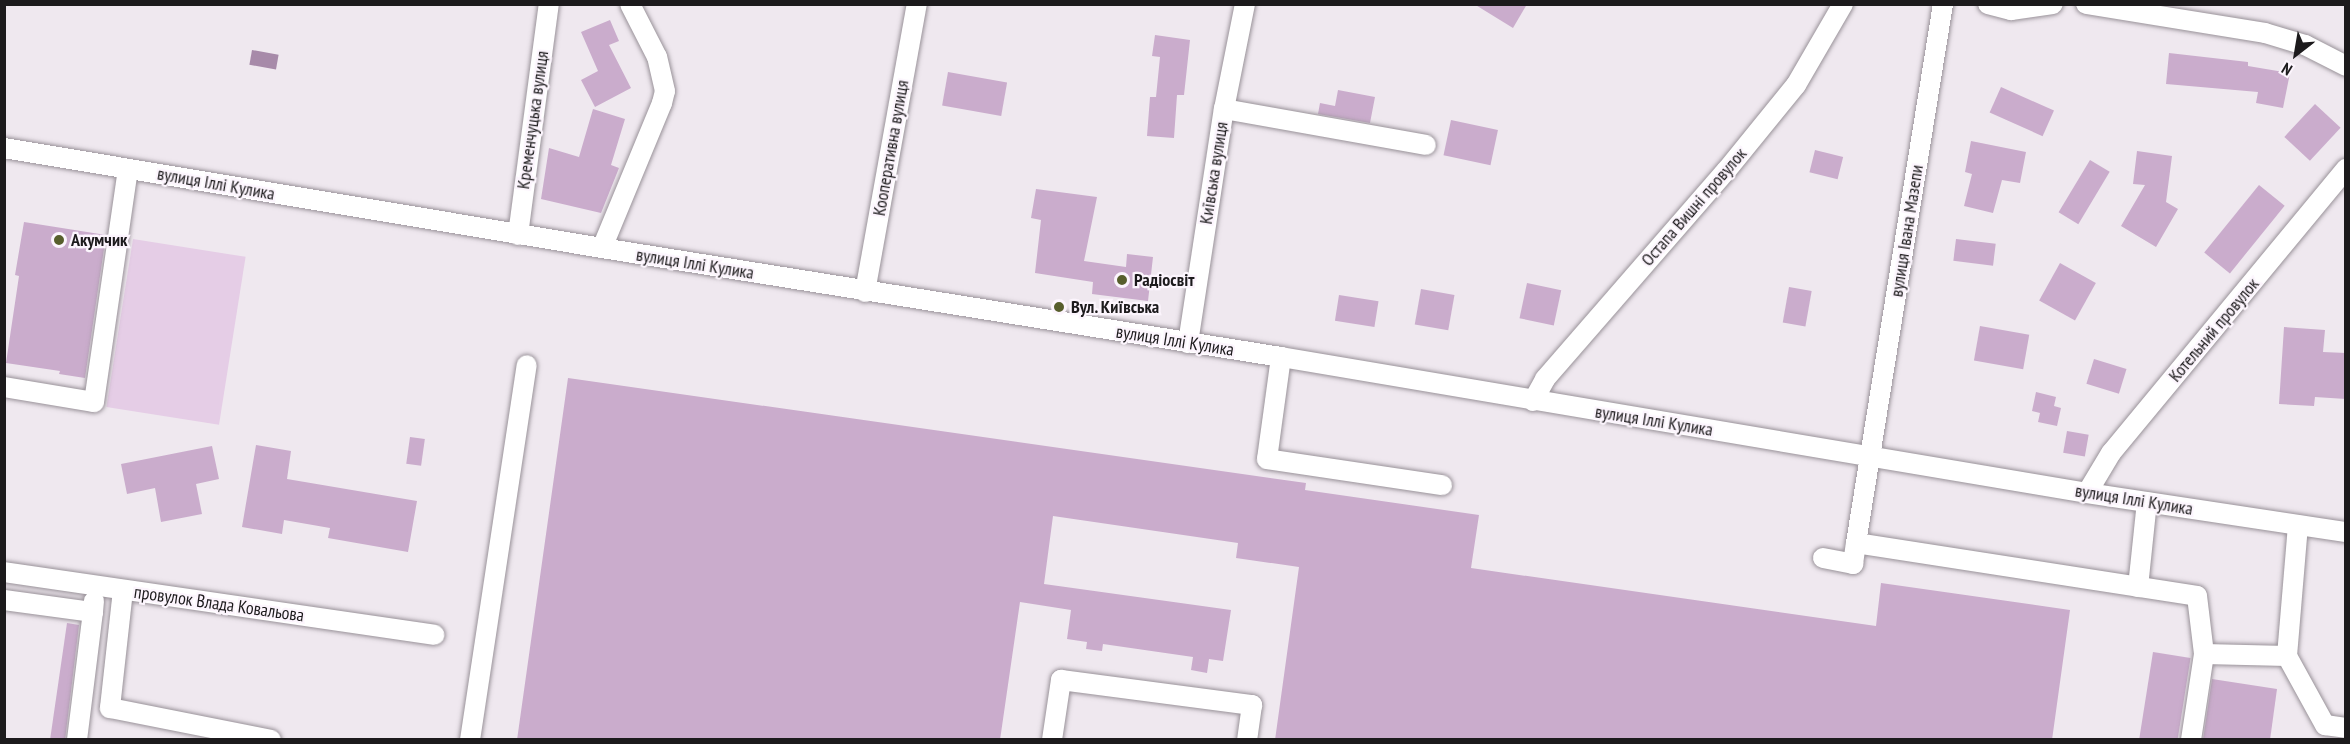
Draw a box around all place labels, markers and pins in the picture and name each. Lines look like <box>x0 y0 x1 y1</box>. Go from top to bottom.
place label: Акумчик <box>71 229 127 251</box>
marker: Акумчик <box>52 233 66 247</box>
place label: Радіосвіт <box>1134 269 1194 291</box>
marker: Радіосвіт <box>1115 273 1129 287</box>
place label: Вул. Київська <box>1071 296 1160 318</box>
marker: Вул. Київська <box>1052 300 1066 314</box>

